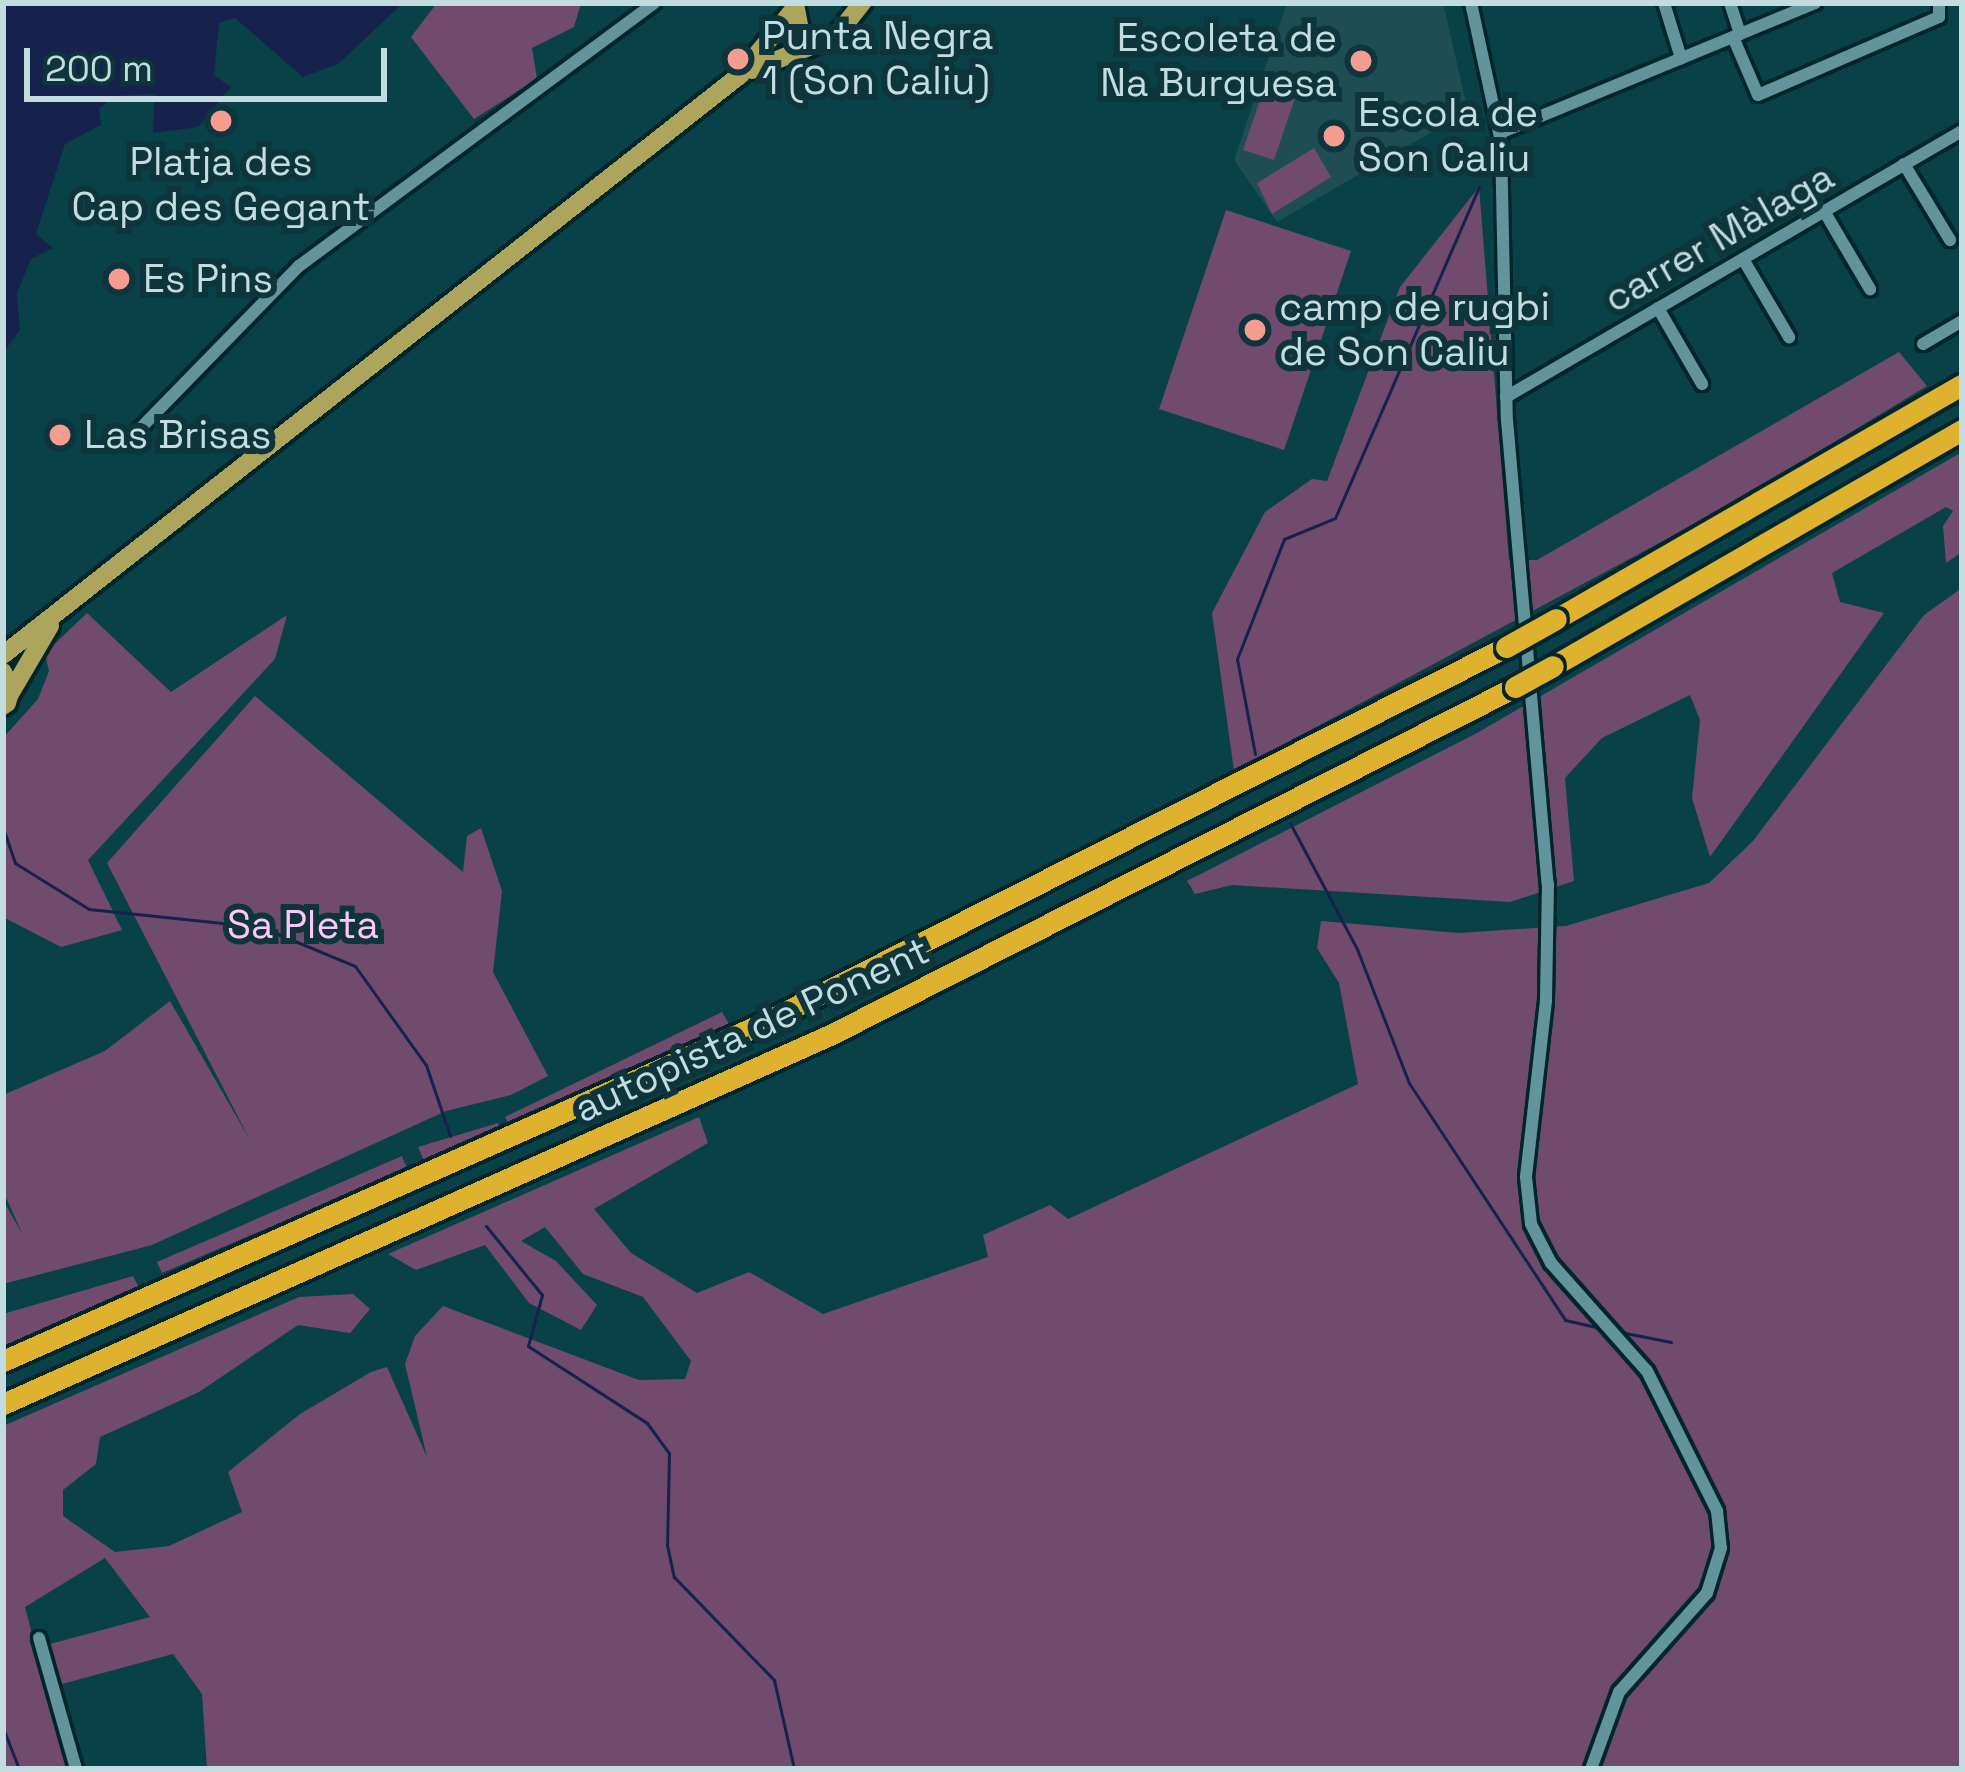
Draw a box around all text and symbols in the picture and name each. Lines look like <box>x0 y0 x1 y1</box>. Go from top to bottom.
place label: Punta Negra 1 (Son Caliu) <box>762 14 993 105</box>
place label: Escoleta de Na Burguesa <box>1100 16 1337 107</box>
scale bar <box>30 24 393 98</box>
text: 200 m <box>45 46 153 92</box>
marker: Punta Negra 1 (Son Caliu) <box>725 46 751 72</box>
marker: Escoleta de Na Burguesa <box>1348 48 1374 74</box>
place label: Escola de Son Caliu <box>1358 91 1538 182</box>
marker: Platja des Cap des Gegant <box>208 108 234 134</box>
marker: Escola de Son Caliu <box>1321 123 1347 149</box>
place label: Platja des Cap des Gegant <box>72 140 370 231</box>
street label: carrer Màlaga <box>1596 153 1842 323</box>
place label: Es Pins <box>143 256 273 302</box>
marker: Es Pins <box>106 266 132 292</box>
place label: camp de rugbi de Son Caliu <box>1279 285 1550 376</box>
marker: camp de rugbi de Son Caliu <box>1242 317 1268 343</box>
place label: Las Brisas <box>84 412 271 458</box>
marker: Las Brisas <box>47 422 73 448</box>
park label: Sa Pleta <box>227 902 379 948</box>
street label: autopista de Ponent <box>567 927 937 1133</box>

